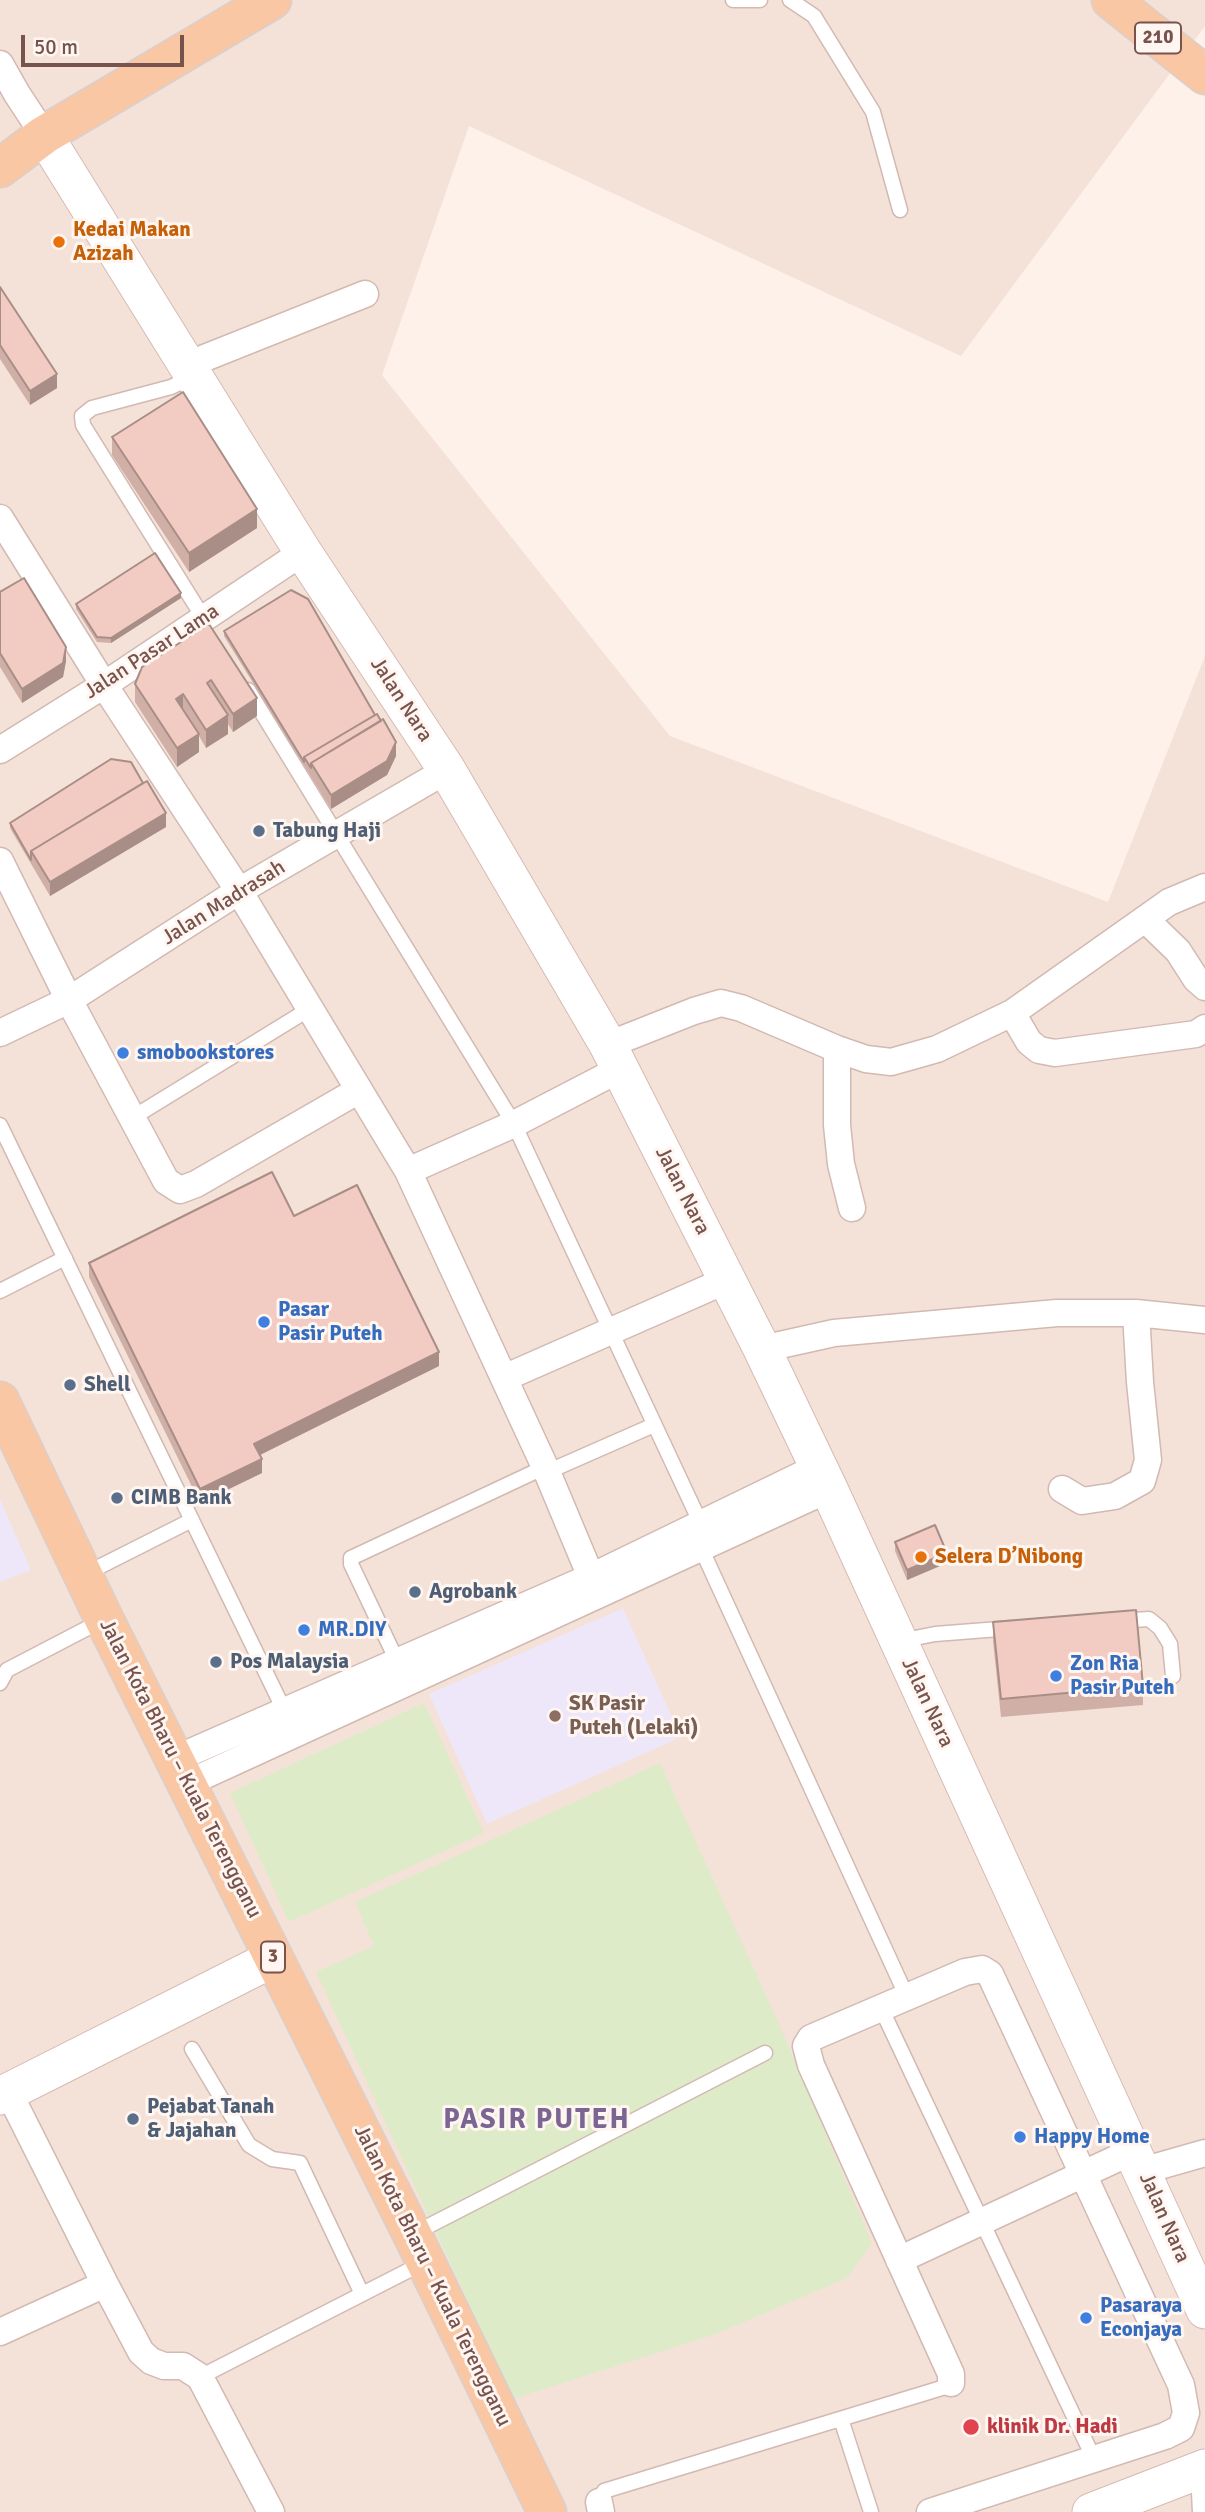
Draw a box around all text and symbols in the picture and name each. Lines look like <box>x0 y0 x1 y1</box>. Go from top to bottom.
scale bar <box>24 21 187 65</box>
road number: 210 <box>1135 22 1181 54</box>
text: 50 m <box>34 34 78 60</box>
place label: Kedai Makan Azizah <box>73 217 191 267</box>
marker: Kedai Makan Azizah <box>51 234 67 250</box>
street label: Jalan Pasar Lama <box>80 599 224 705</box>
street label: Jalan Nara <box>364 653 438 747</box>
place label: Tabung Haji <box>273 818 381 844</box>
marker: Tabung Haji <box>251 823 267 839</box>
street label: Jalan Madrasah <box>158 855 290 951</box>
place label: smobookstores <box>137 1040 274 1066</box>
marker: smobookstores <box>115 1045 131 1061</box>
street label: Jalan Nara <box>649 1143 715 1239</box>
place label: Pasar Pasir Puteh <box>278 1297 383 1347</box>
marker: Pasar Pasir Puteh <box>256 1314 272 1330</box>
place label: Shell <box>84 1372 130 1398</box>
marker: Shell <box>62 1377 78 1393</box>
place label: CIMB Bank <box>131 1485 232 1511</box>
marker: CIMB Bank <box>109 1490 125 1506</box>
place label: Selera D’Nibong <box>935 1544 1083 1570</box>
marker: Selera D’Nibong <box>913 1549 929 1565</box>
place label: Agrobank <box>429 1579 517 1605</box>
marker: Agrobank <box>407 1584 423 1600</box>
street label: Jalan Kota Bharu – Kuala Terengganu <box>93 1615 267 1923</box>
place label: MR.DIY <box>318 1617 386 1643</box>
marker: MR.DIY <box>296 1622 312 1638</box>
place label: Pos Malaysia <box>230 1649 349 1675</box>
place label: Zon Ria Pasir Puteh <box>1070 1651 1175 1701</box>
marker: Pos Malaysia <box>208 1654 224 1670</box>
street label: Jalan Nara <box>895 1654 959 1752</box>
marker: Zon Ria Pasir Puteh <box>1048 1668 1064 1684</box>
place label: SK Pasir Puteh (Lelaki) <box>569 1691 698 1741</box>
marker: SK Pasir Puteh (Lelaki) <box>547 1708 563 1724</box>
road number: 3 <box>261 1941 285 1972</box>
place label: Pejabat Tanah & Jajahan <box>147 2094 274 2144</box>
district label: PASIR PUTEH <box>445 2104 629 2138</box>
marker: Pejabat Tanah & Jajahan <box>125 2111 141 2127</box>
street label: Jalan Kota Bharu – Kuala Terengganu <box>348 2121 516 2431</box>
place label: Happy Home <box>1034 2124 1150 2150</box>
marker: Happy Home <box>1012 2129 1028 2145</box>
street label: Jalan Nara <box>1133 2169 1195 2267</box>
place label: Pasaraya Econjaya <box>1100 2293 1182 2343</box>
marker: Pasaraya Econjaya <box>1078 2310 1094 2326</box>
place label: klinik Dr. Hadi <box>987 2414 1118 2440</box>
marker: klinik Dr. Hadi <box>961 2417 981 2437</box>

